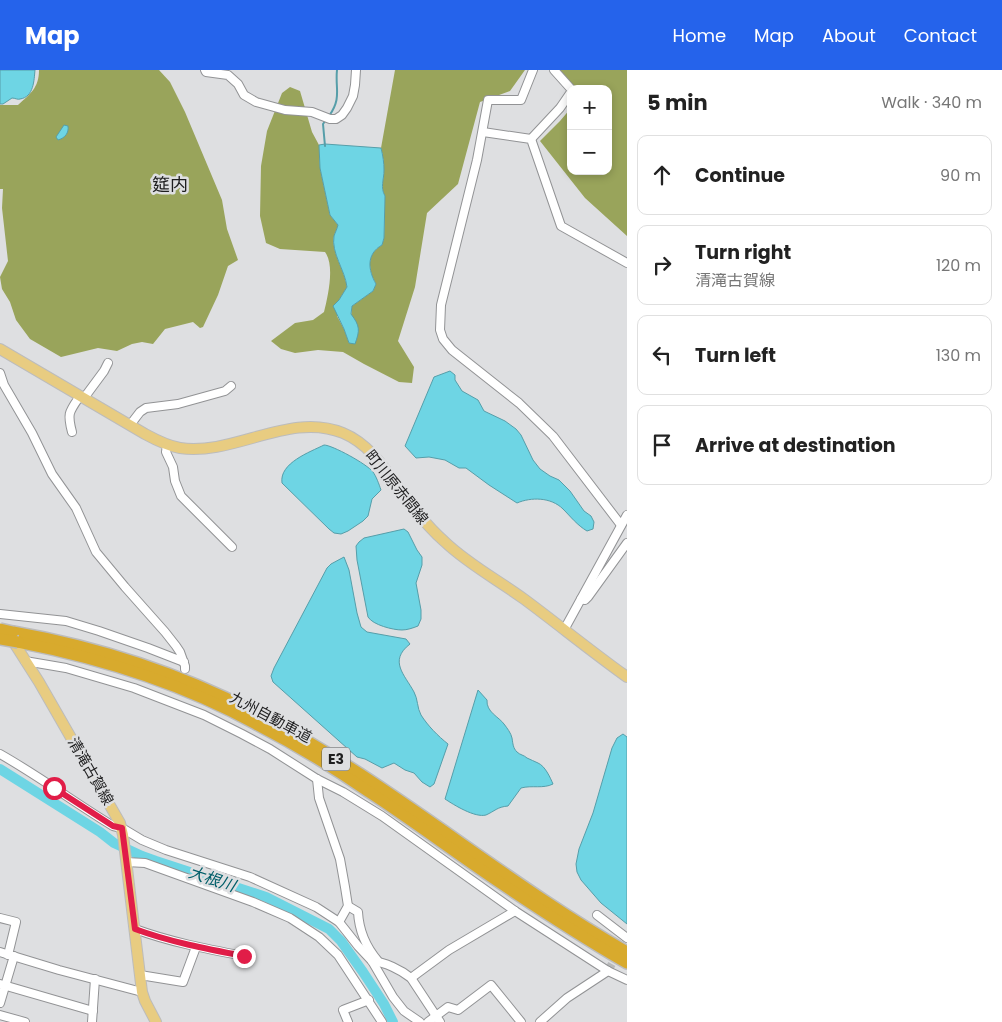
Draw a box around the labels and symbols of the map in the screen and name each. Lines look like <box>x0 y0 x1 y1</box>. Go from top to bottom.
district label: 筵内 <box>152 172 188 197</box>
street label: 町川原赤間線 <box>361 445 433 529</box>
street label: 九州自動車道 <box>226 687 316 747</box>
street label: 清滝古賀線 <box>63 733 119 809</box>
road number: E3 <box>322 748 350 771</box>
route start <box>43 777 66 800</box>
water label: 大根川 <box>186 861 240 898</box>
route end <box>233 945 256 968</box>

